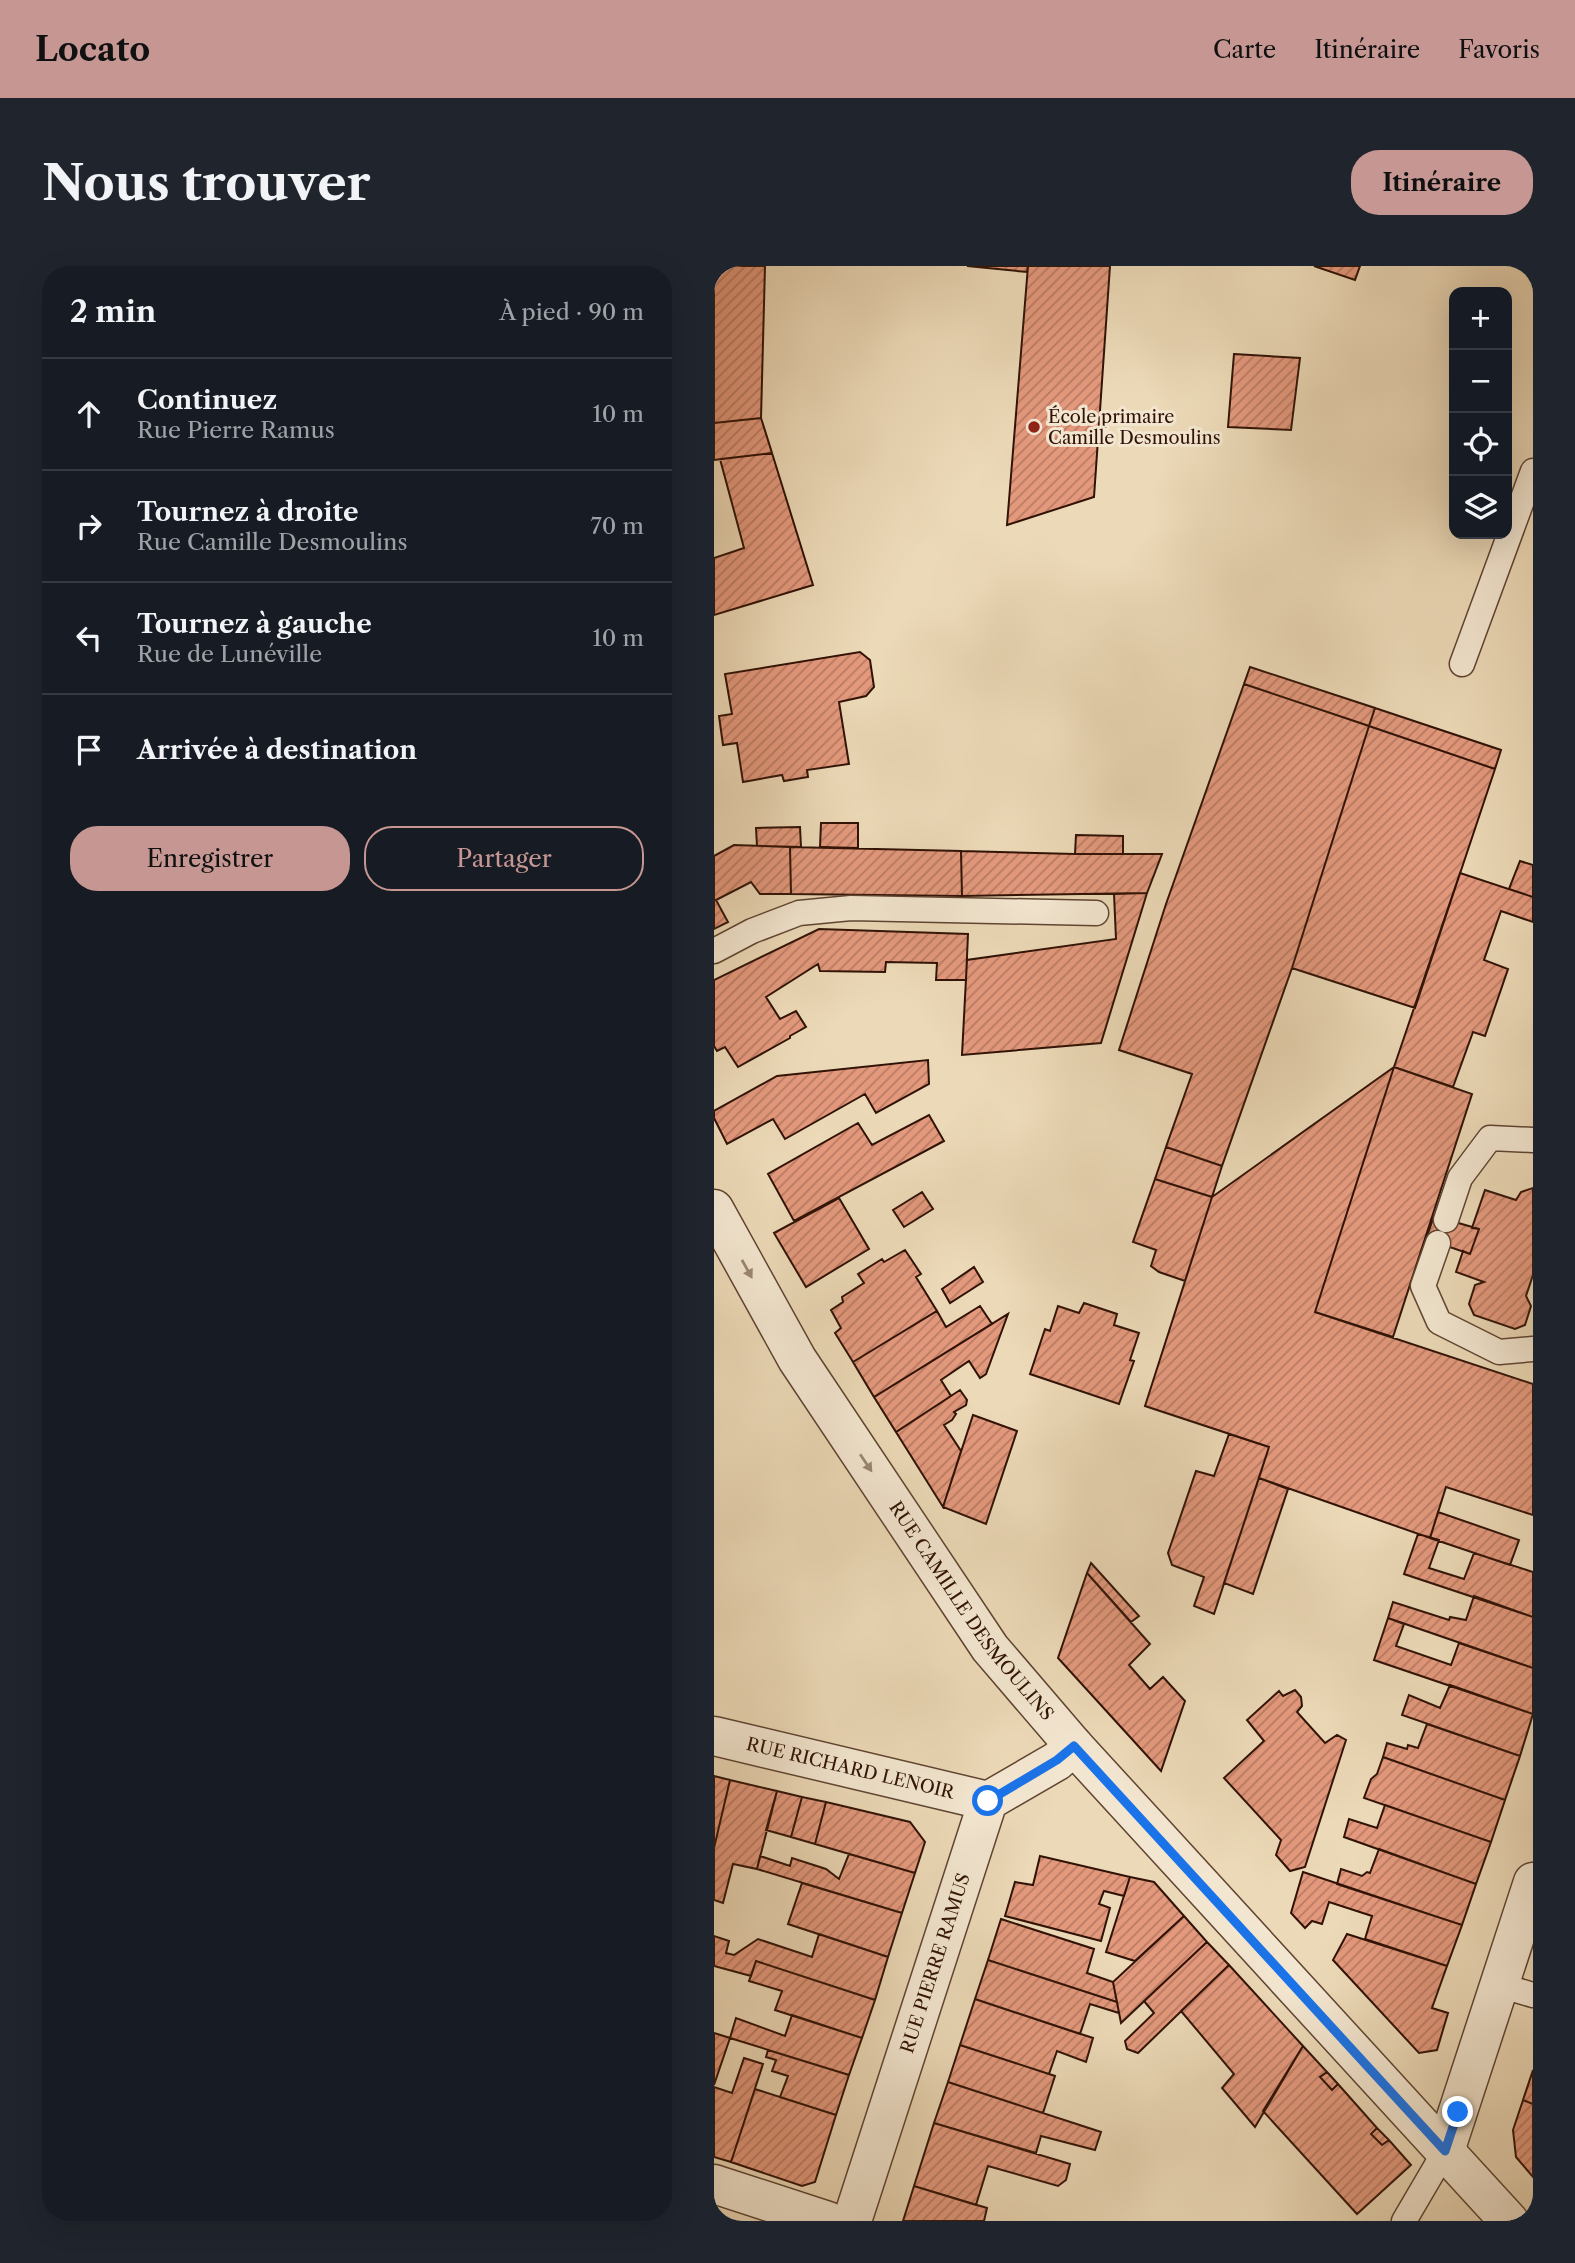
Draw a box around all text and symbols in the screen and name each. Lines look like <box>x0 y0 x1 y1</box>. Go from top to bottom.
text: Locato <box>35 29 150 70</box>
text: Carte <box>1213 35 1276 64</box>
text: Itinéraire <box>1314 35 1420 64</box>
text: Favoris <box>1458 35 1540 64</box>
button: Itinéraire <box>1351 150 1533 215</box>
text: Nous trouver <box>42 152 370 213</box>
map controls <box>1449 287 1512 539</box>
button: + <box>1449 287 1512 350</box>
text: 2 min <box>70 293 156 330</box>
text: À pied · 90 m <box>499 298 644 326</box>
button: − <box>1449 350 1512 413</box>
text: Continuez <box>137 384 277 416</box>
icon: ahead <box>70 395 108 433</box>
text: 10 m <box>592 400 644 428</box>
place label: École primaire Camille Desmoulins <box>1048 405 1221 449</box>
button: locate <box>1449 413 1512 476</box>
text: Rue Pierre Ramus <box>137 416 335 444</box>
marker: École primaire Camille Desmoulins <box>1026 419 1042 435</box>
button: layers <box>1449 476 1512 539</box>
text: Tournez à droite <box>137 496 359 528</box>
icon: right <box>70 507 108 545</box>
text: 70 m <box>591 512 644 540</box>
text: Rue Camille Desmoulins <box>137 528 407 556</box>
text: Tournez à gauche <box>137 608 372 640</box>
icon: left <box>70 619 108 657</box>
text: 10 m <box>592 624 644 652</box>
text: Rue de Lunéville <box>137 640 322 668</box>
icon: arrive <box>70 731 108 769</box>
text: Arrivée à destination <box>137 734 417 766</box>
button: Enregistrer <box>70 826 350 891</box>
button: Partager <box>364 826 644 891</box>
one-way arrow <box>741 1259 753 1279</box>
one-way arrow <box>859 1454 873 1472</box>
street label: RUE CAMILLE DESMOULINS <box>884 1497 1058 1725</box>
street label: RUE RICHARD LENOIR <box>744 1733 957 1804</box>
route start <box>972 1785 1003 1816</box>
street label: RUE PIERRE RAMUS <box>896 1870 975 2056</box>
route end <box>1442 2096 1473 2127</box>

